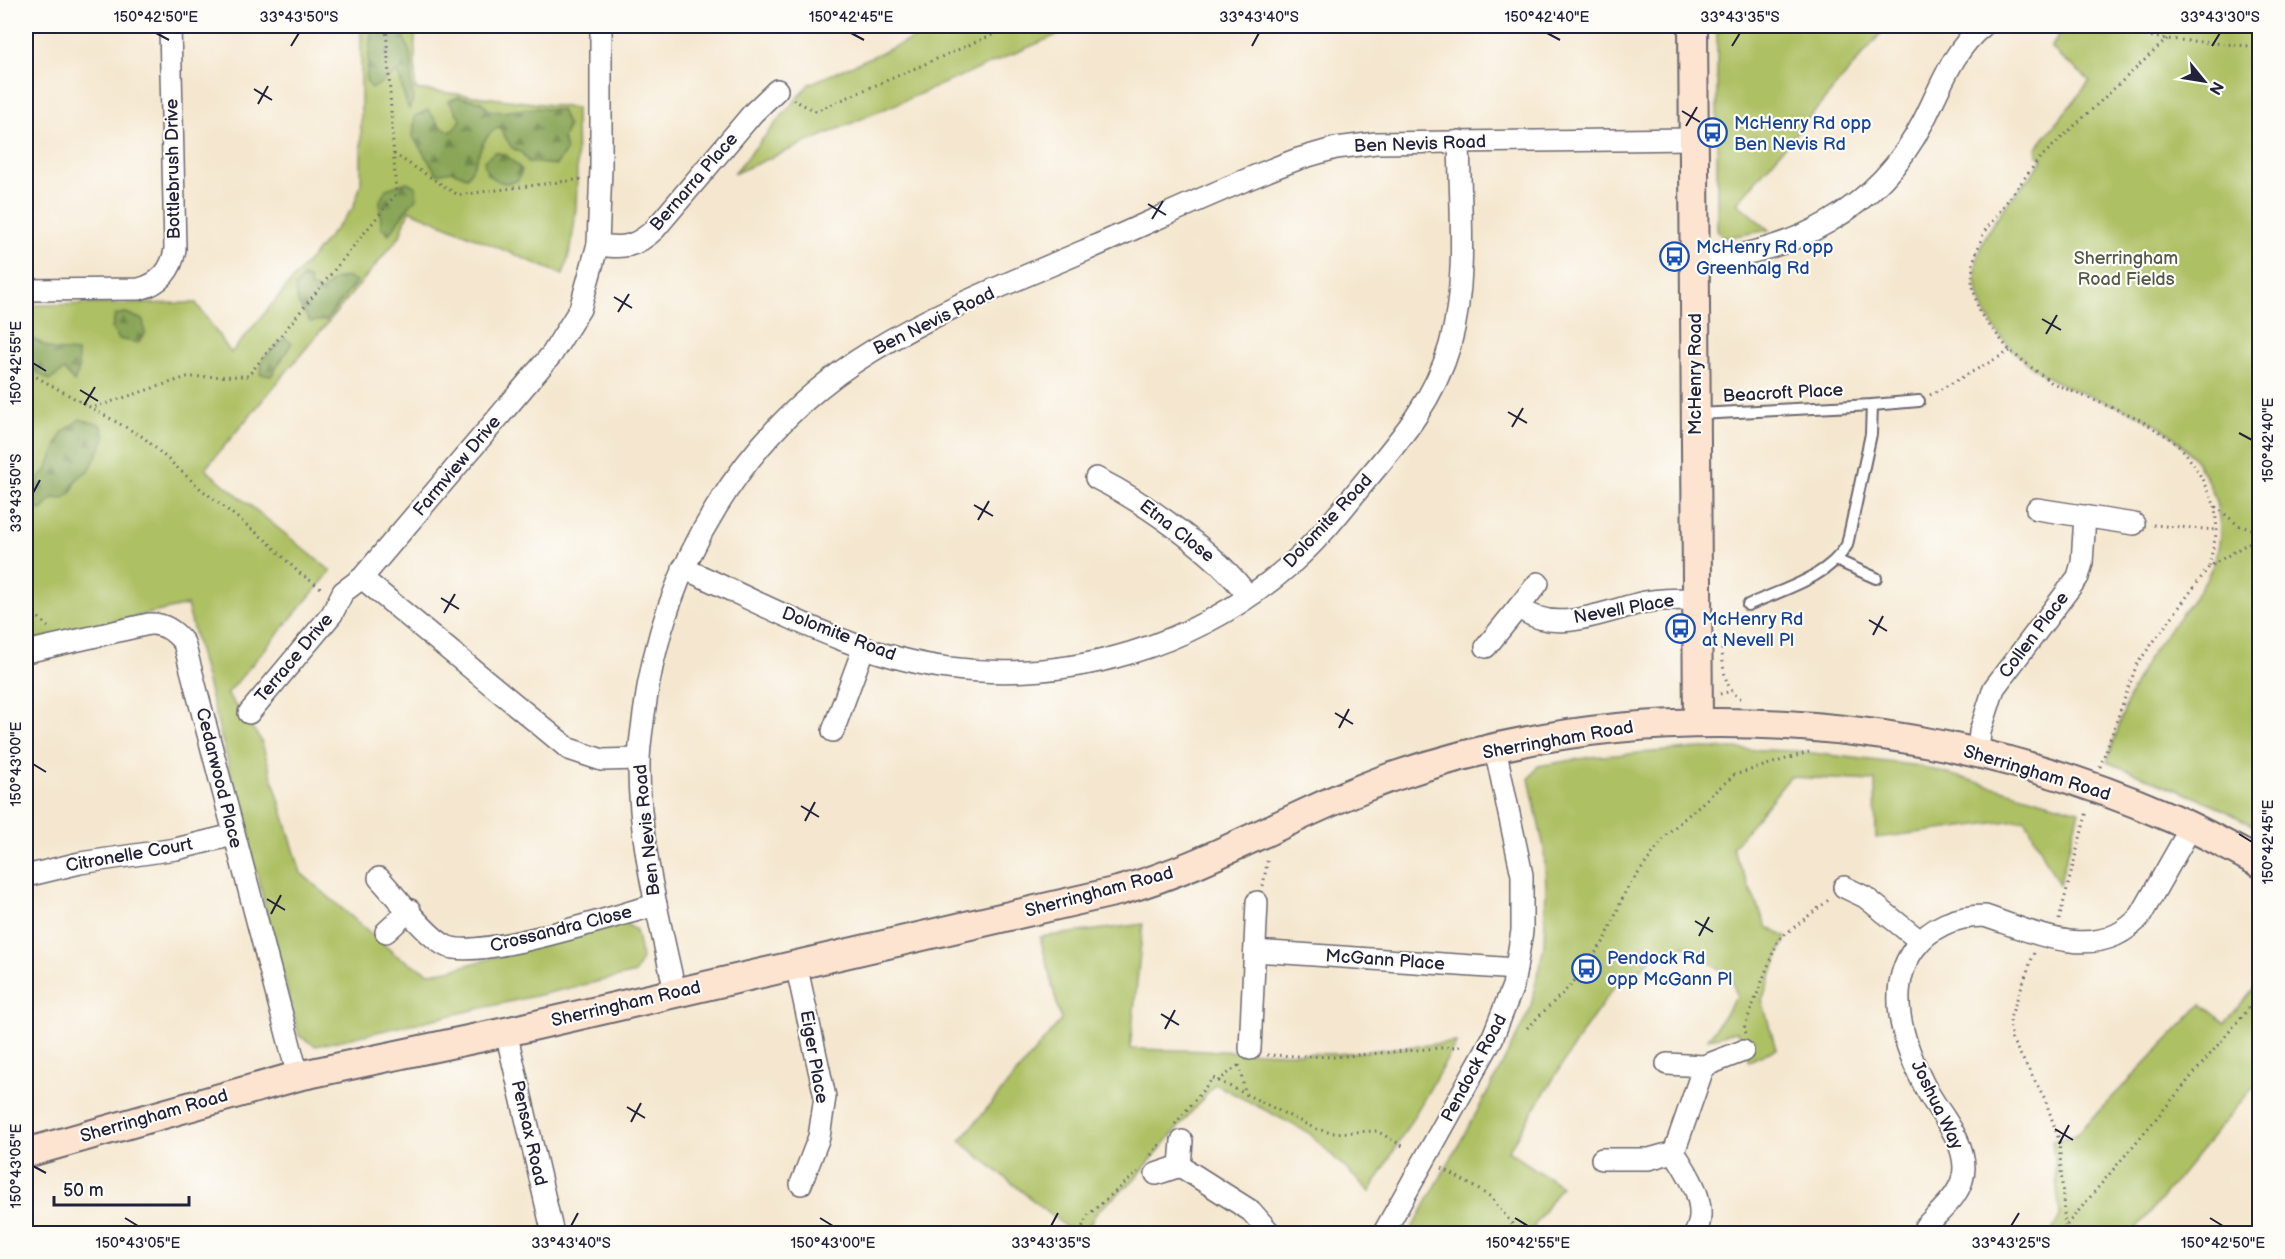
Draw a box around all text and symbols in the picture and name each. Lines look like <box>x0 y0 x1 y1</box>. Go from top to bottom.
text: 150°42'50"E <box>114 8 198 27</box>
text: 33°43'50"S <box>260 8 338 27</box>
text: 150°42'45"E <box>809 8 893 27</box>
text: 33°43'40"S <box>1219 8 1299 27</box>
text: 150°42'40"E <box>1505 8 1590 27</box>
text: 33°43'35"S <box>1700 8 1780 27</box>
text: 33°43'30"S <box>2180 8 2260 27</box>
north arrow <box>2174 51 2234 111</box>
text: N <box>2204 78 2227 98</box>
street label: Bottlebrush Drive <box>161 98 185 240</box>
place label: McHenry Rd opp Ben Nevis Rd <box>1734 113 1871 155</box>
bus stop icon: McHenry Rd opp Ben Nevis Rd <box>1697 117 1729 149</box>
street label: Bernarra Place <box>646 128 743 235</box>
street label: Ben Nevis Road <box>1354 131 1486 157</box>
place label: McHenry Rd opp Greenhalg Rd <box>1696 237 1833 279</box>
bus stop icon: McHenry Rd opp Greenhalg Rd <box>1659 241 1691 273</box>
park label: Sherringham Road Fields <box>2074 248 2178 290</box>
street label: Ben Nevis Road <box>870 283 998 359</box>
street label: McHenry Road <box>1685 313 1706 435</box>
text: 150°42'55"E <box>7 321 26 405</box>
street label: Beacroft Place <box>1722 379 1844 407</box>
text: 150°42'40"E <box>2259 397 2278 482</box>
street label: Farmview Drive <box>409 411 505 520</box>
text: 33°43'50"S <box>7 454 26 532</box>
street label: Dolomite Road <box>1279 470 1377 572</box>
street label: Etna Close <box>1135 495 1219 567</box>
street label: Collen Place <box>1995 588 2073 682</box>
street label: Nevell Place <box>1572 590 1676 628</box>
street label: Dolomite Road <box>779 603 899 665</box>
street label: Terrace Drive <box>251 609 338 707</box>
place label: McHenry Rd at Nevell Pl <box>1702 609 1803 651</box>
bus stop icon: McHenry Rd at Nevell Pl <box>1665 613 1697 645</box>
street label: Cedarwood Place <box>191 706 247 851</box>
street label: Sherringham Road <box>1481 716 1635 764</box>
text: 150°43'00"E <box>7 721 26 807</box>
street label: Sherringham Road <box>1961 741 2113 805</box>
street label: Ben Nevis Road <box>630 763 664 897</box>
text: 150°42'45"E <box>2259 800 2278 884</box>
street label: Citronelle Court <box>64 833 194 876</box>
street label: Sherringham Road <box>1023 862 1175 922</box>
street label: Crossandra Close <box>488 901 634 957</box>
street label: McGann Place <box>1325 945 1446 975</box>
place label: Pendock Rd opp McGann Pl <box>1607 948 1732 990</box>
bus stop icon: Pendock Rd opp McGann Pl <box>1570 952 1602 984</box>
street label: Sherringham Road <box>549 977 703 1031</box>
street label: Eiger Place <box>795 1009 833 1106</box>
street label: Pendock Road <box>1437 1011 1511 1125</box>
street label: Joshua Way <box>1906 1057 1968 1154</box>
street label: Pensax Road <box>507 1078 551 1188</box>
street label: Sherringham Road <box>78 1085 230 1147</box>
text: 150°43'05"E <box>7 1124 26 1208</box>
scale bar <box>54 1169 189 1207</box>
text: 50 m <box>63 1180 104 1201</box>
text: 150°43'05"E <box>96 1234 180 1253</box>
text: 33°43'40"S <box>531 1234 611 1253</box>
text: 150°43'00"E <box>791 1234 876 1253</box>
text: 33°43'35"S <box>1011 1234 1091 1253</box>
text: 150°42'55"E <box>1486 1234 1570 1253</box>
text: 33°43'25"S <box>1972 1234 2050 1253</box>
text: 150°42'50"E <box>2181 1234 2265 1253</box>

